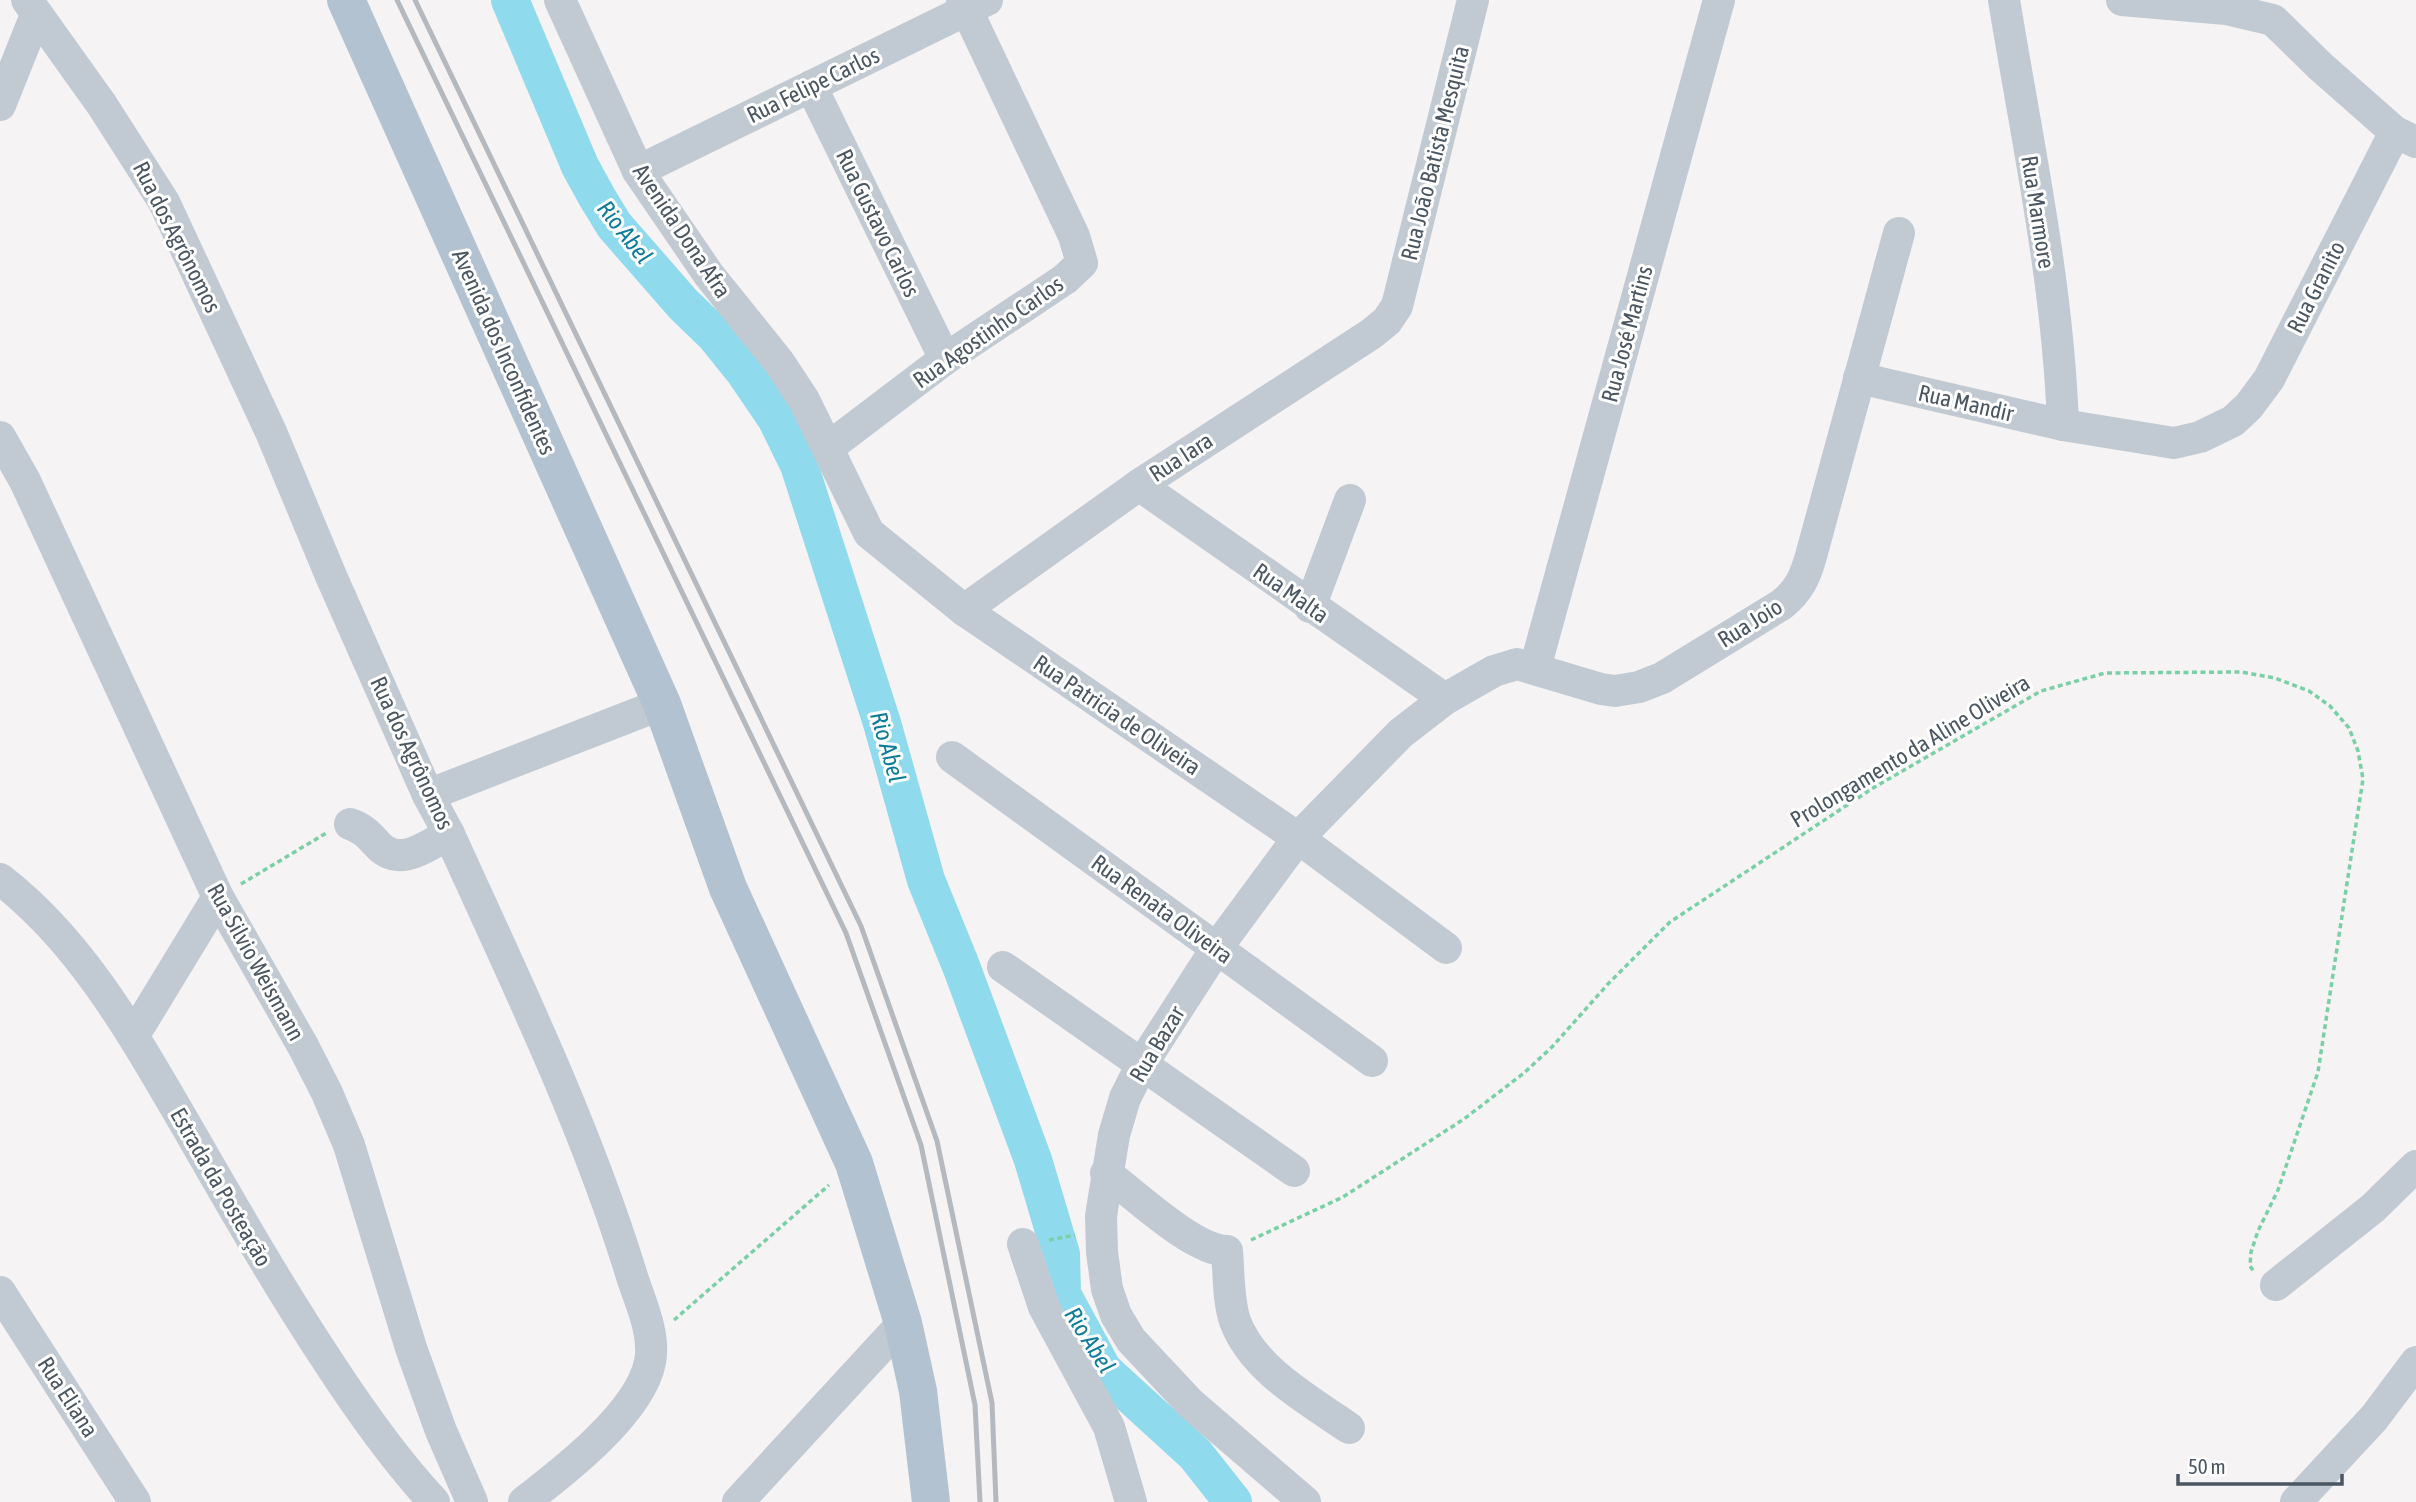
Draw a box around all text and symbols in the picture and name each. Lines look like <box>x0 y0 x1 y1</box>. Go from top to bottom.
street label: Rua Felipe Carlos <box>742 42 884 128</box>
street label: Rua João Batista Mesquita <box>1396 43 1474 263</box>
street label: Rua Gustavo Carlos <box>831 145 925 301</box>
street label: Rua Marmore <box>2016 154 2060 270</box>
street label: Rua dos Agrônomos <box>128 157 226 317</box>
street label: Avenida Dona Afra <box>628 159 736 303</box>
water label: Rio Abel <box>592 195 658 269</box>
street label: Rua Granito <box>2282 237 2350 337</box>
street label: Avenida dos Inconfidentes <box>447 245 561 459</box>
street label: Rua José Martins <box>1596 263 1658 405</box>
street label: Rua Agostinho Carlos <box>908 271 1068 393</box>
street label: Rua Mandir <box>1916 379 2017 427</box>
street label: Rua Iara <box>1145 427 1217 487</box>
street label: Rua Malta <box>1248 558 1334 628</box>
street label: Rua Joio <box>1713 593 1787 653</box>
street label: Rua Patricia de Oliveira <box>1029 650 1205 780</box>
street label: Prolongamento da Aline Oliveira <box>1786 669 2034 833</box>
street label: Rua dos Agrônomos <box>365 672 459 834</box>
water label: Rio Abel <box>865 708 911 786</box>
street label: Rua Renata Oliveira <box>1087 849 1237 969</box>
street label: Rua Silvio Weismann <box>202 879 310 1045</box>
street label: Rua Bazar <box>1124 1000 1190 1087</box>
street label: Estrada da Posteação <box>165 1103 277 1271</box>
water label: Rio Abel <box>1059 1302 1121 1378</box>
street label: Rua Eliana <box>33 1352 103 1442</box>
scale bar <box>2178 1442 2342 1486</box>
text: 50 m <box>2188 1454 2226 1478</box>

